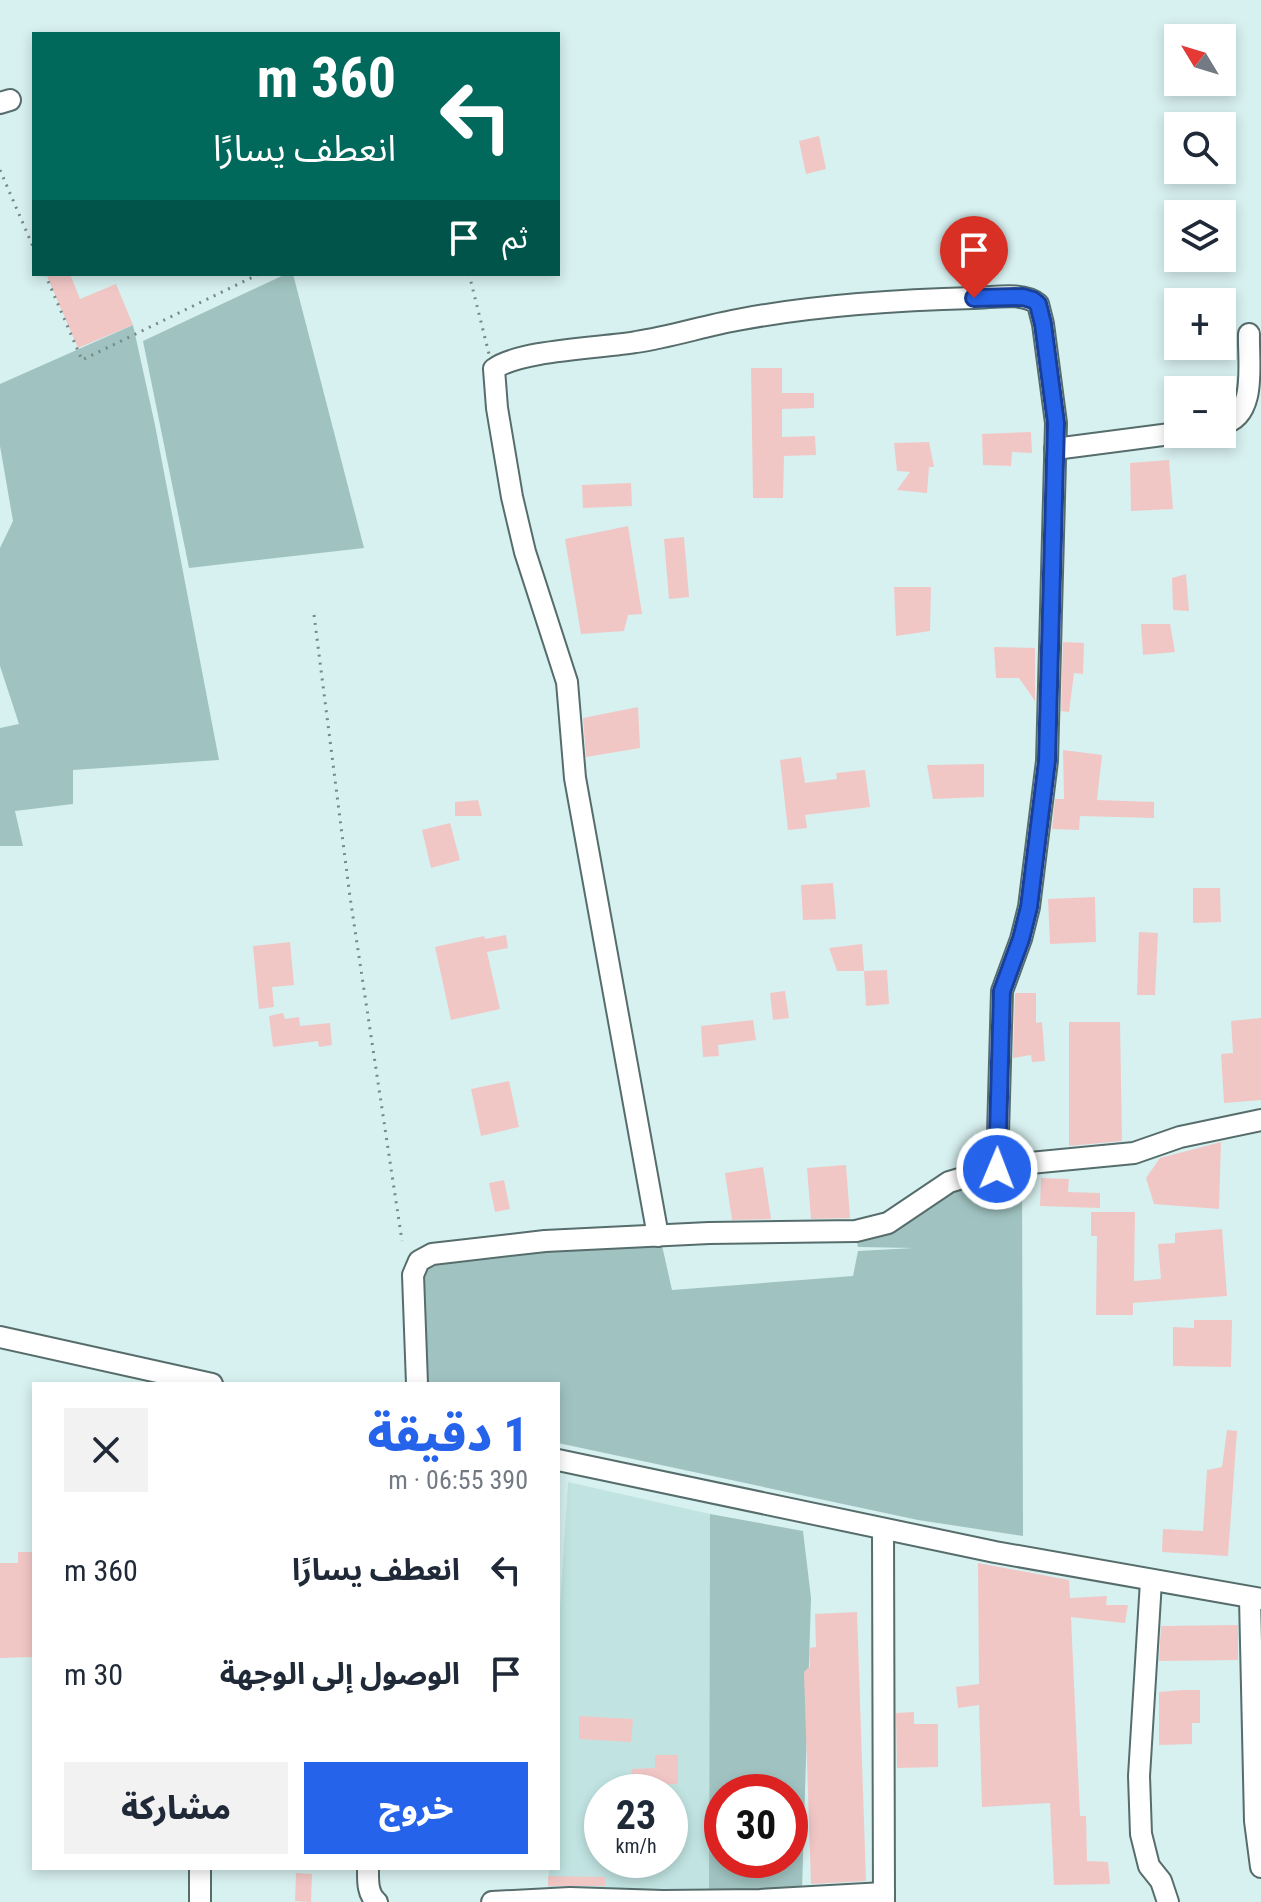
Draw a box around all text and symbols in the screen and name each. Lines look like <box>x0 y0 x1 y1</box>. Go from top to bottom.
north arrow <box>1164 24 1236 96</box>
map controls <box>1164 24 1236 448</box>
text: 360 m <box>257 45 396 111</box>
icon: left <box>424 64 528 168</box>
button: search <box>1164 112 1236 184</box>
text: انعطف يسارًا <box>213 128 396 170</box>
button: layers <box>1164 200 1236 272</box>
icon: arrive <box>442 216 486 260</box>
pin <box>940 216 1008 298</box>
text: ثم <box>502 220 528 255</box>
icon: arrive <box>952 228 996 272</box>
button: + <box>1164 288 1236 360</box>
button: − <box>1164 376 1236 448</box>
position arrow <box>955 1127 1039 1211</box>
text: 1 دقيقة <box>367 1406 528 1463</box>
button: close <box>64 1408 148 1492</box>
text: 390 m · 06:55 <box>388 1465 528 1495</box>
icon: left <box>484 1548 528 1592</box>
text: انعطف يسارًا <box>292 1552 460 1587</box>
text: 360 m <box>64 1553 138 1588</box>
icon: arrive <box>484 1652 528 1696</box>
text: الوصول إلى الوجهة <box>220 1656 460 1691</box>
text: 30 m <box>64 1657 123 1692</box>
button: مشاركة <box>64 1762 288 1854</box>
button: خروج <box>304 1762 528 1854</box>
speed limit sign: 30 <box>704 1774 808 1878</box>
text: 23 <box>616 1792 656 1839</box>
text: km/h <box>615 1834 657 1858</box>

